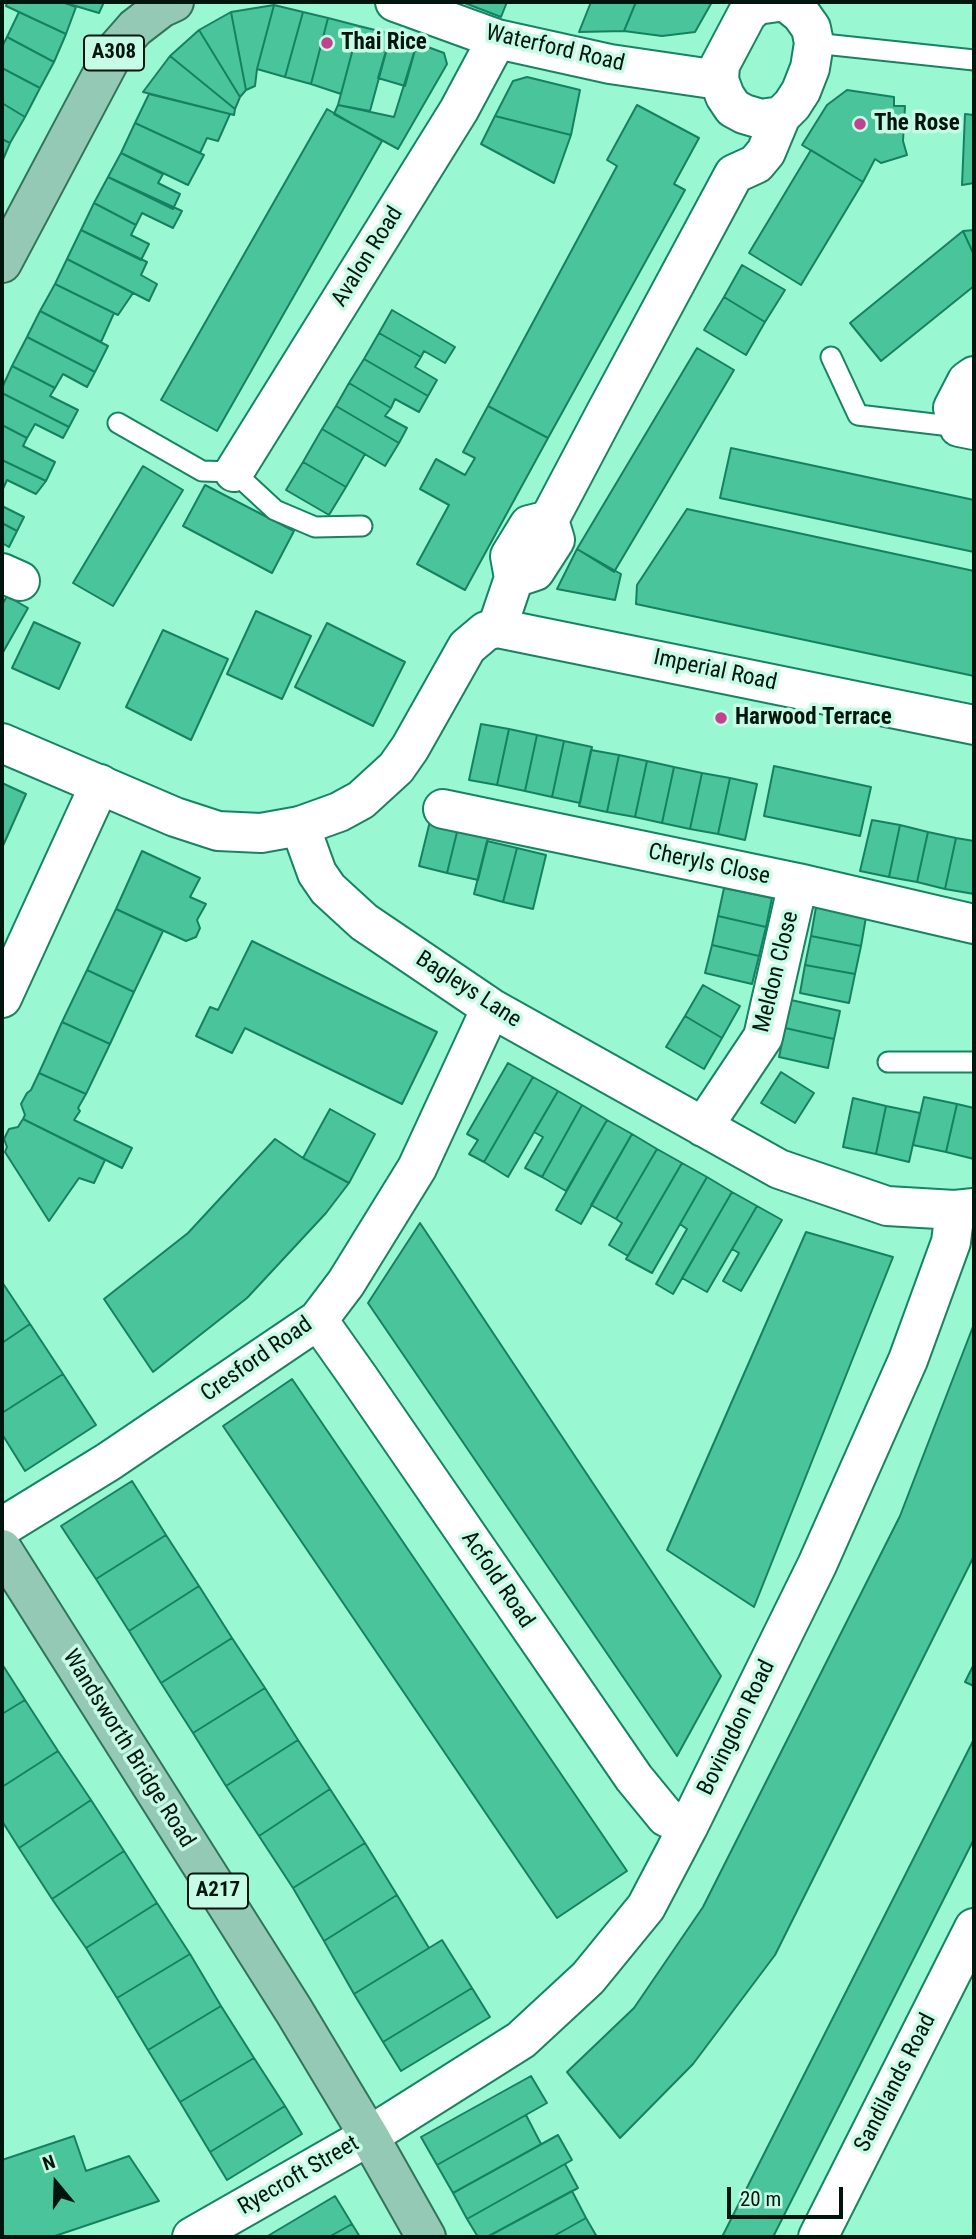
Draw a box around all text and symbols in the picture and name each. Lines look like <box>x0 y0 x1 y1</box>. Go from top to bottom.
street label: Waterford Road <box>483 20 627 78</box>
place label: Thai Rice <box>341 29 427 57</box>
marker: Thai Rice <box>319 35 335 51</box>
road number: A308 <box>84 36 144 70</box>
place label: The Rose <box>874 110 960 138</box>
marker: The Rose <box>852 116 868 132</box>
street label: Avalon Road <box>326 202 410 312</box>
street label: Imperial Road <box>651 644 779 698</box>
place label: Harwood Terrace <box>735 704 892 732</box>
marker: Harwood Terrace <box>713 710 729 726</box>
street label: Cheryls Close <box>646 839 772 891</box>
street label: Meldon Close <box>749 909 805 1035</box>
street label: Bagleys Lane <box>410 946 526 1034</box>
street label: Cresford Road <box>196 1312 318 1408</box>
street label: Acfold Road <box>455 1526 539 1634</box>
street label: Wandsworth Bridge Road <box>56 1645 200 1853</box>
street label: Bovingdon Road <box>692 1656 782 1800</box>
road number: A217 <box>188 1874 248 1909</box>
street label: Sandilands Road <box>849 2009 943 2157</box>
street label: Ryecroft Street <box>234 2130 364 2222</box>
north arrow <box>21 2148 91 2218</box>
text: N <box>40 2150 58 2175</box>
scale bar <box>731 2172 846 2216</box>
text: 20 m <box>740 2187 781 2211</box>

